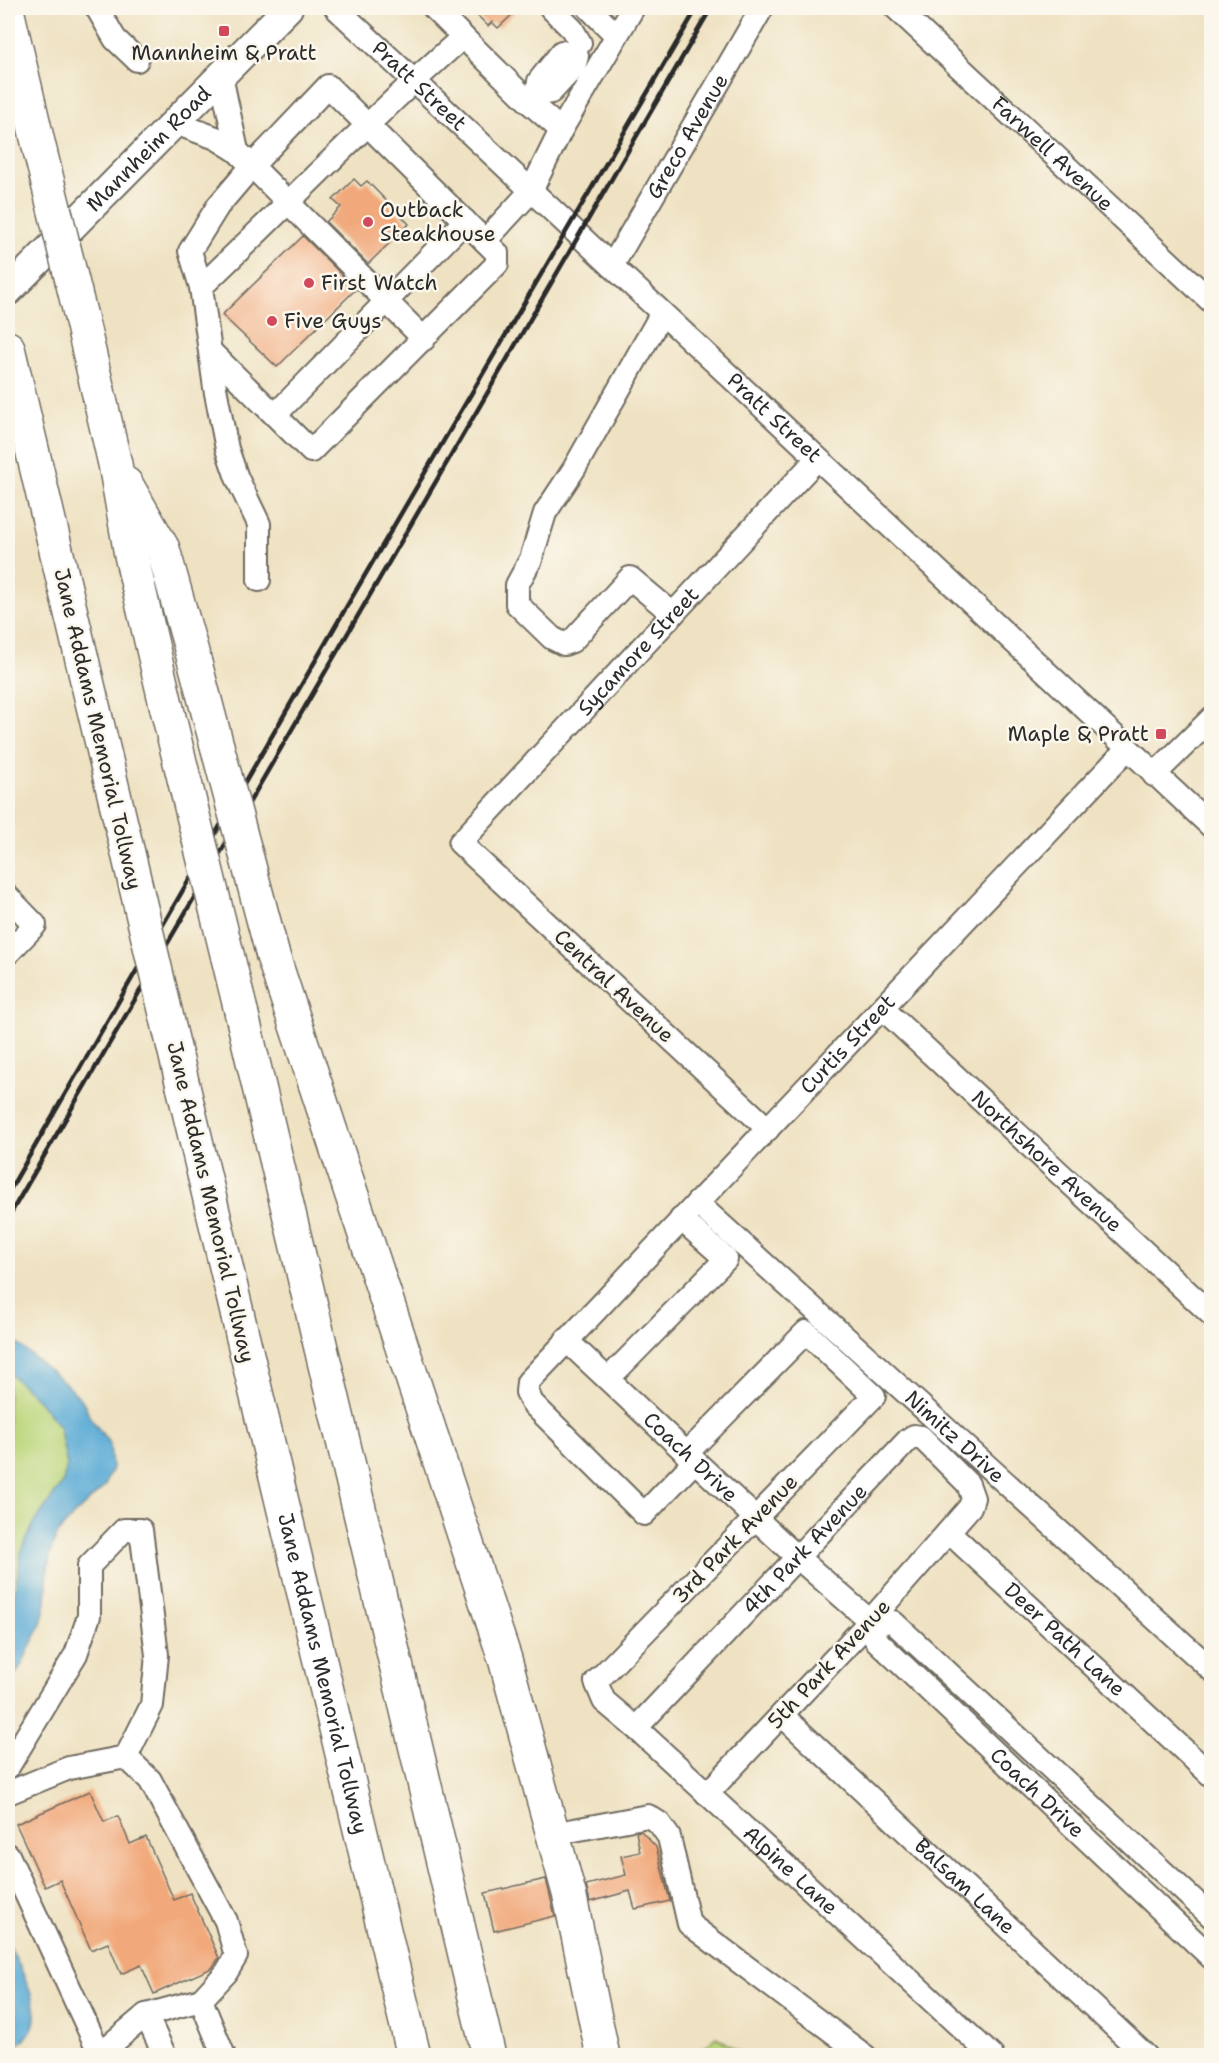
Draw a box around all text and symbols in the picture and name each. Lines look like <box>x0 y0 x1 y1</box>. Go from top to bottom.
marker: Mannheim & Pratt <box>217 24 231 38</box>
street label: Pratt Street <box>366 35 473 137</box>
place label: Mannheim & Pratt <box>131 39 317 67</box>
street label: Greco Avenue <box>640 69 735 204</box>
street label: Mannheim Road <box>80 80 217 218</box>
street label: Farwell Avenue <box>986 90 1120 217</box>
place label: Outback Steakhouse <box>380 196 496 248</box>
marker: Outback Steakhouse <box>361 215 375 229</box>
place label: First Watch <box>321 269 438 297</box>
marker: First Watch <box>302 276 316 290</box>
place label: Five Guys <box>284 307 382 335</box>
marker: Five Guys <box>265 314 279 328</box>
street label: Pratt Street <box>721 367 828 469</box>
street label: Jane Addams Memorial Tollway <box>47 565 149 893</box>
street label: Sycamore Street <box>571 581 705 722</box>
place label: Maple & Pratt <box>1008 720 1149 748</box>
marker: Maple & Pratt <box>1154 727 1168 741</box>
street label: Central Avenue <box>548 923 680 1049</box>
street label: Curtis Street <box>794 988 902 1100</box>
street label: Jane Addams Memorial Tollway <box>160 1038 262 1366</box>
street label: Northshore Avenue <box>965 1084 1128 1238</box>
street label: Nimitz Drive <box>899 1384 1011 1489</box>
street label: Coach Drive <box>637 1406 744 1508</box>
street label: 3rd Park Avenue <box>666 1468 804 1610</box>
street label: 4th Park Avenue <box>736 1478 873 1621</box>
street label: Jane Addams Memorial Tollway <box>271 1510 375 1837</box>
street label: Deer Path Lane <box>998 1576 1132 1703</box>
street label: 5th Park Avenue <box>761 1593 897 1735</box>
street label: Coach Drive <box>984 1741 1091 1844</box>
street label: Alpine Lane <box>737 1820 844 1921</box>
street label: Balsam Lane <box>908 1832 1021 1941</box>

